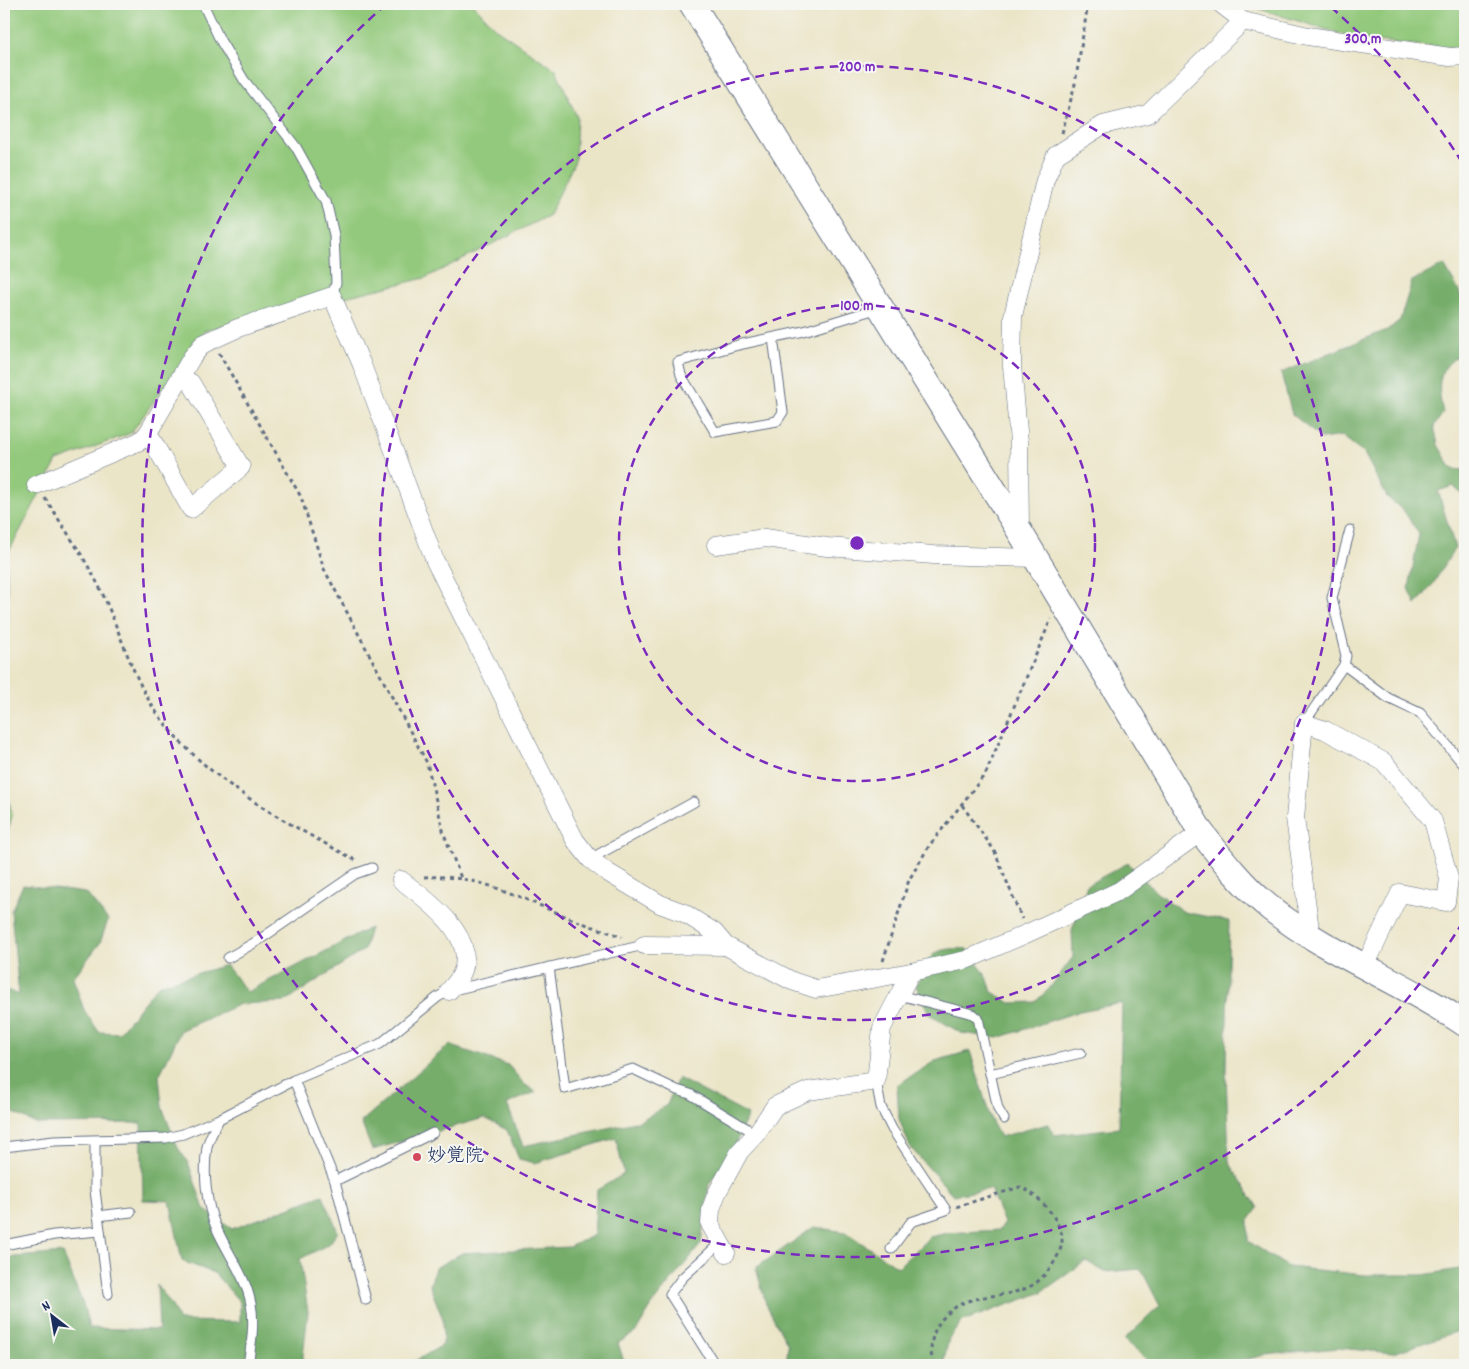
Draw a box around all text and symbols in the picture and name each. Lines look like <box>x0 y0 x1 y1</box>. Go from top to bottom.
text: 300 m <box>1345 29 1381 51</box>
text: 200 m <box>839 57 875 79</box>
text: 100 m <box>840 296 874 318</box>
centre of rings <box>848 534 866 552</box>
place label: 妙覚院 <box>427 1144 484 1171</box>
marker: 妙覚院 <box>411 1151 423 1163</box>
north arrow <box>28 1292 78 1342</box>
text: N <box>38 1296 55 1317</box>

